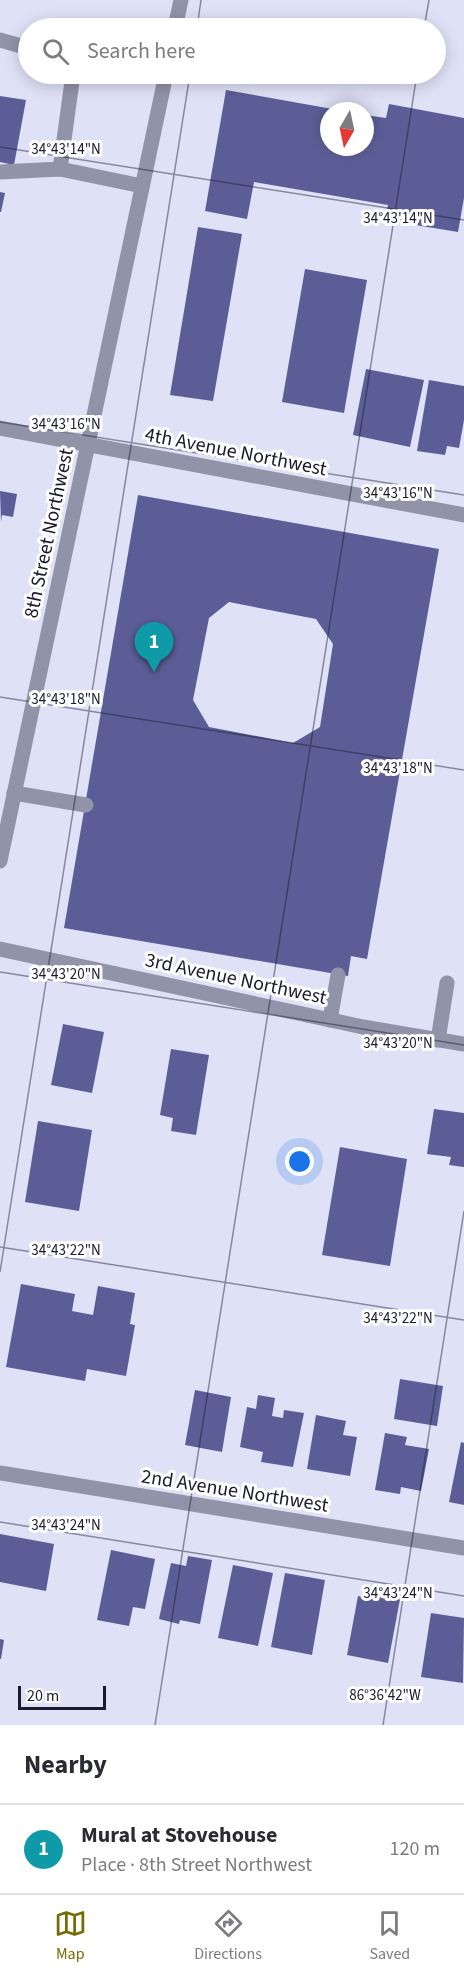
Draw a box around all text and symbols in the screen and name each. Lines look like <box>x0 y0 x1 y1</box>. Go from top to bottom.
search box <box>18 18 446 84</box>
icon: search <box>39 35 72 68</box>
text: Search here <box>87 35 195 67</box>
north arrow <box>320 102 374 156</box>
text: 34°43'14"N <box>31 139 101 160</box>
text: 34°43'14"N <box>363 208 433 229</box>
text: 34°43'16"N <box>31 414 101 435</box>
street label: 4th Avenue Northwest <box>143 421 329 483</box>
street label: 8th Street Northwest <box>17 445 81 621</box>
text: 34°43'16"N <box>363 483 433 504</box>
pin: 1 <box>134 622 174 672</box>
text: 34°43'18"N <box>31 689 101 710</box>
text: 34°43'18"N <box>363 758 433 779</box>
street label: 3rd Avenue Northwest <box>143 946 329 1012</box>
text: 34°43'20"N <box>31 964 101 985</box>
text: 34°43'20"N <box>363 1033 433 1054</box>
your location <box>285 1147 314 1176</box>
text: 34°43'22"N <box>31 1240 101 1261</box>
text: 34°43'22"N <box>363 1308 433 1329</box>
street label: 2nd Avenue Northwest <box>139 1462 331 1520</box>
text: 34°43'24"N <box>31 1515 101 1536</box>
text: 34°43'24"N <box>363 1583 433 1604</box>
scale bar <box>18 1683 106 1710</box>
text: 20 m <box>27 1685 59 1707</box>
text: 86°36'42"W <box>349 1685 421 1706</box>
text: Nearby <box>24 1746 107 1783</box>
text: Mural at Stovehouse <box>81 1819 278 1851</box>
text: 1 <box>38 1835 49 1863</box>
text: 120 m <box>390 1835 440 1863</box>
text: Place · 8th Street Northwest <box>81 1851 312 1879</box>
tab: Map <box>54 1907 87 1965</box>
tab: Directions <box>194 1907 262 1965</box>
tab: Saved <box>369 1907 410 1965</box>

